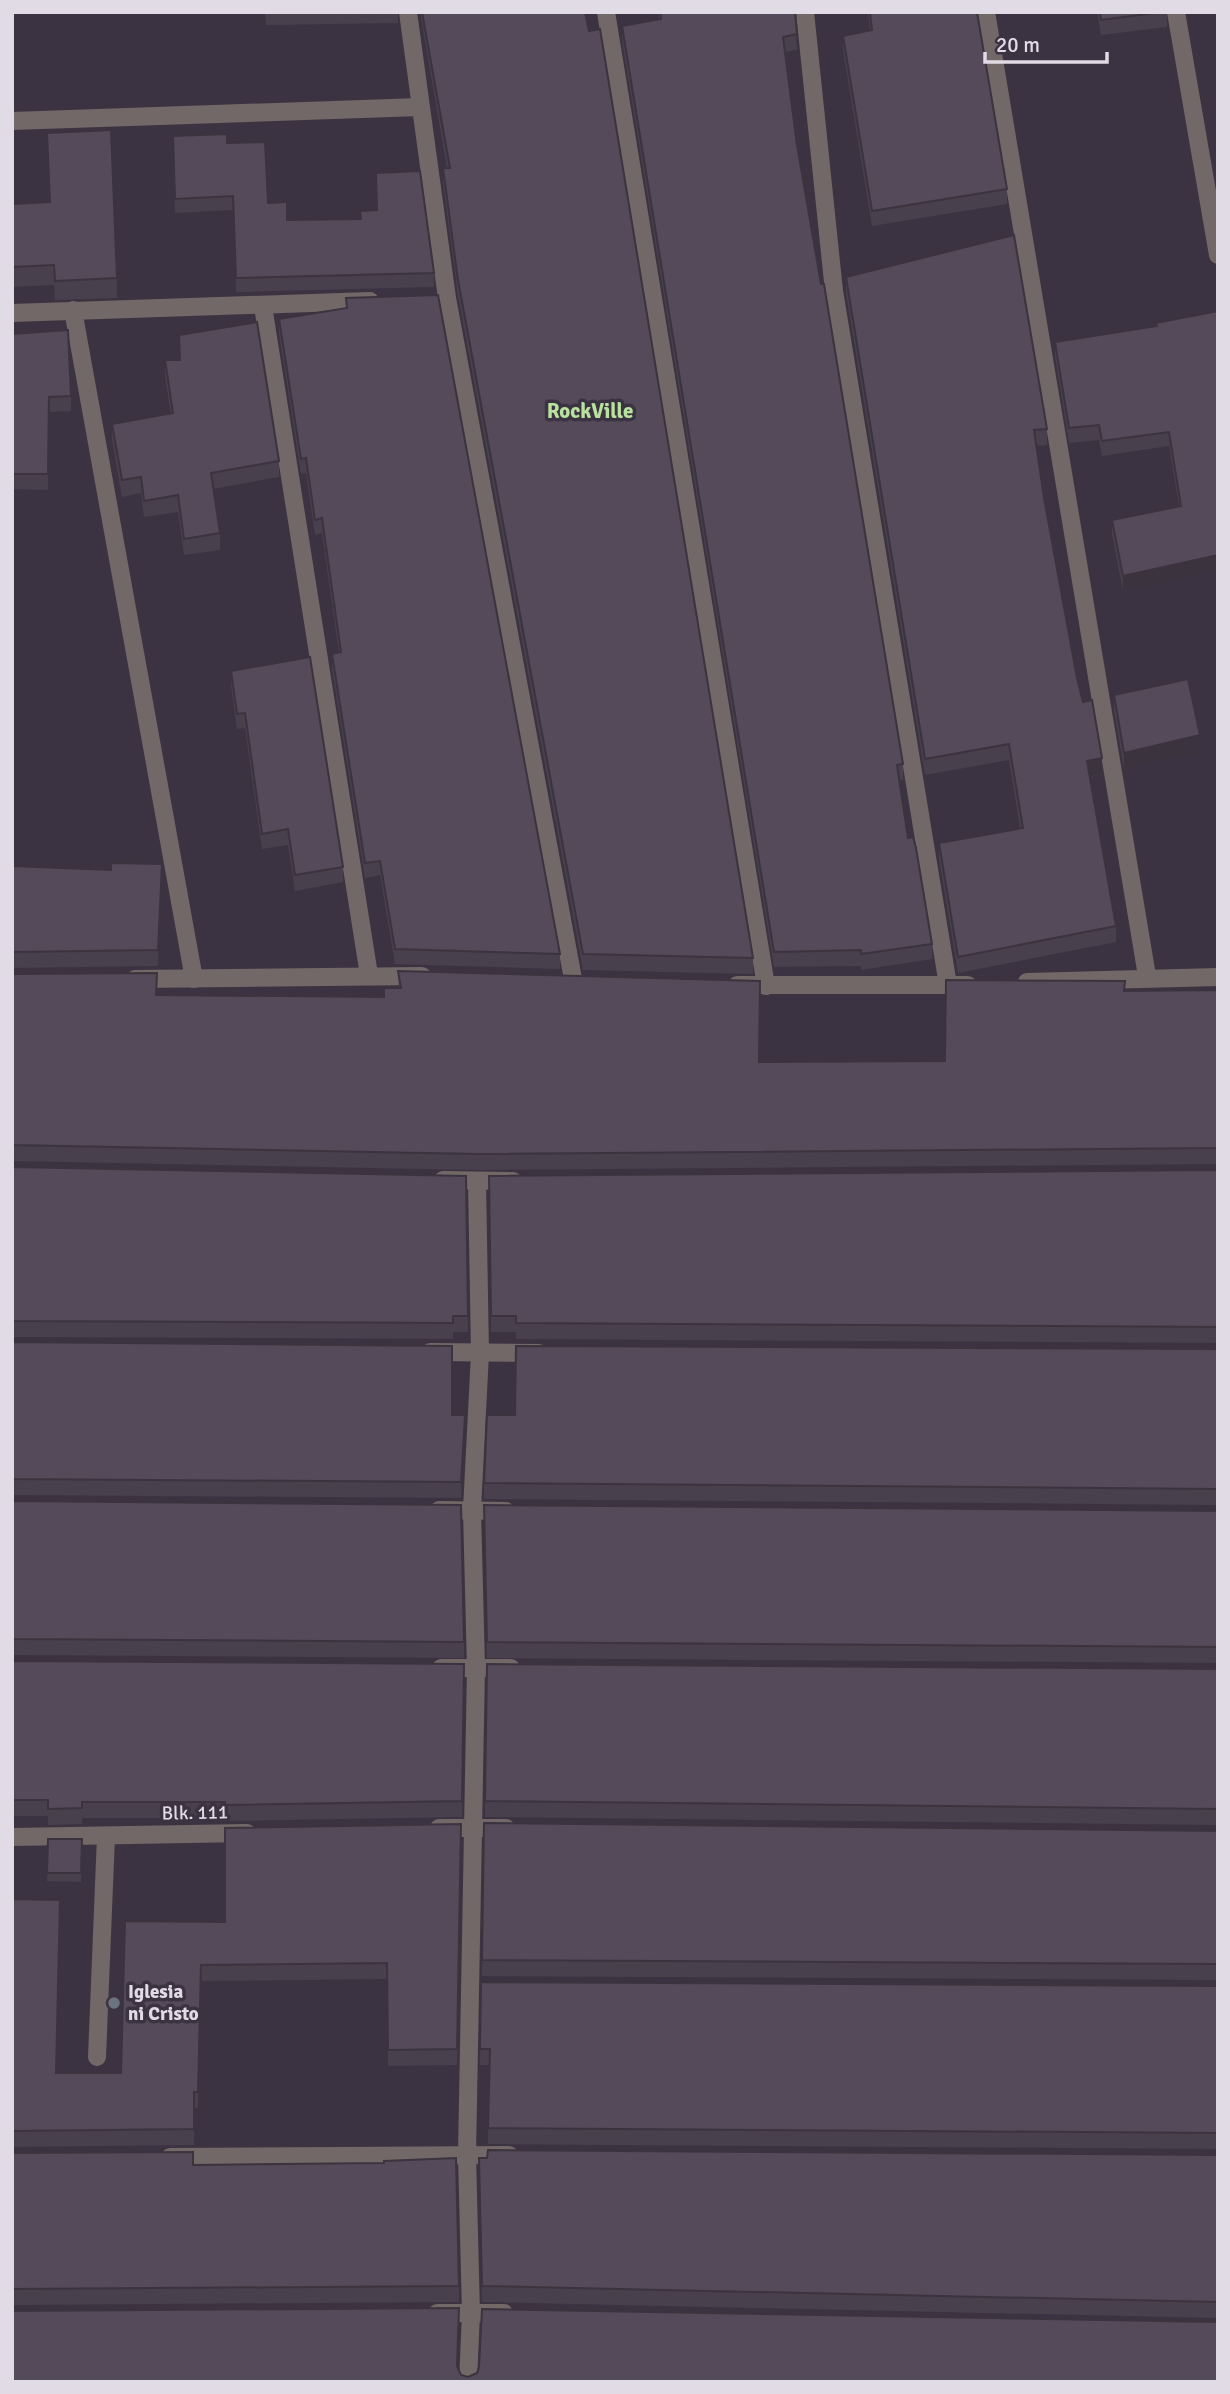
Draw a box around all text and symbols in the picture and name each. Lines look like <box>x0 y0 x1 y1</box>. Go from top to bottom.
scale bar <box>985 21 1108 65</box>
text: 20 m <box>996 32 1040 58</box>
district label: RockVille <box>547 398 633 424</box>
street label: Blk. 111 <box>162 1800 228 1826</box>
place label: Iglesia ni Cristo <box>128 1980 199 2026</box>
marker: Iglesia ni Cristo <box>106 1995 122 2011</box>

